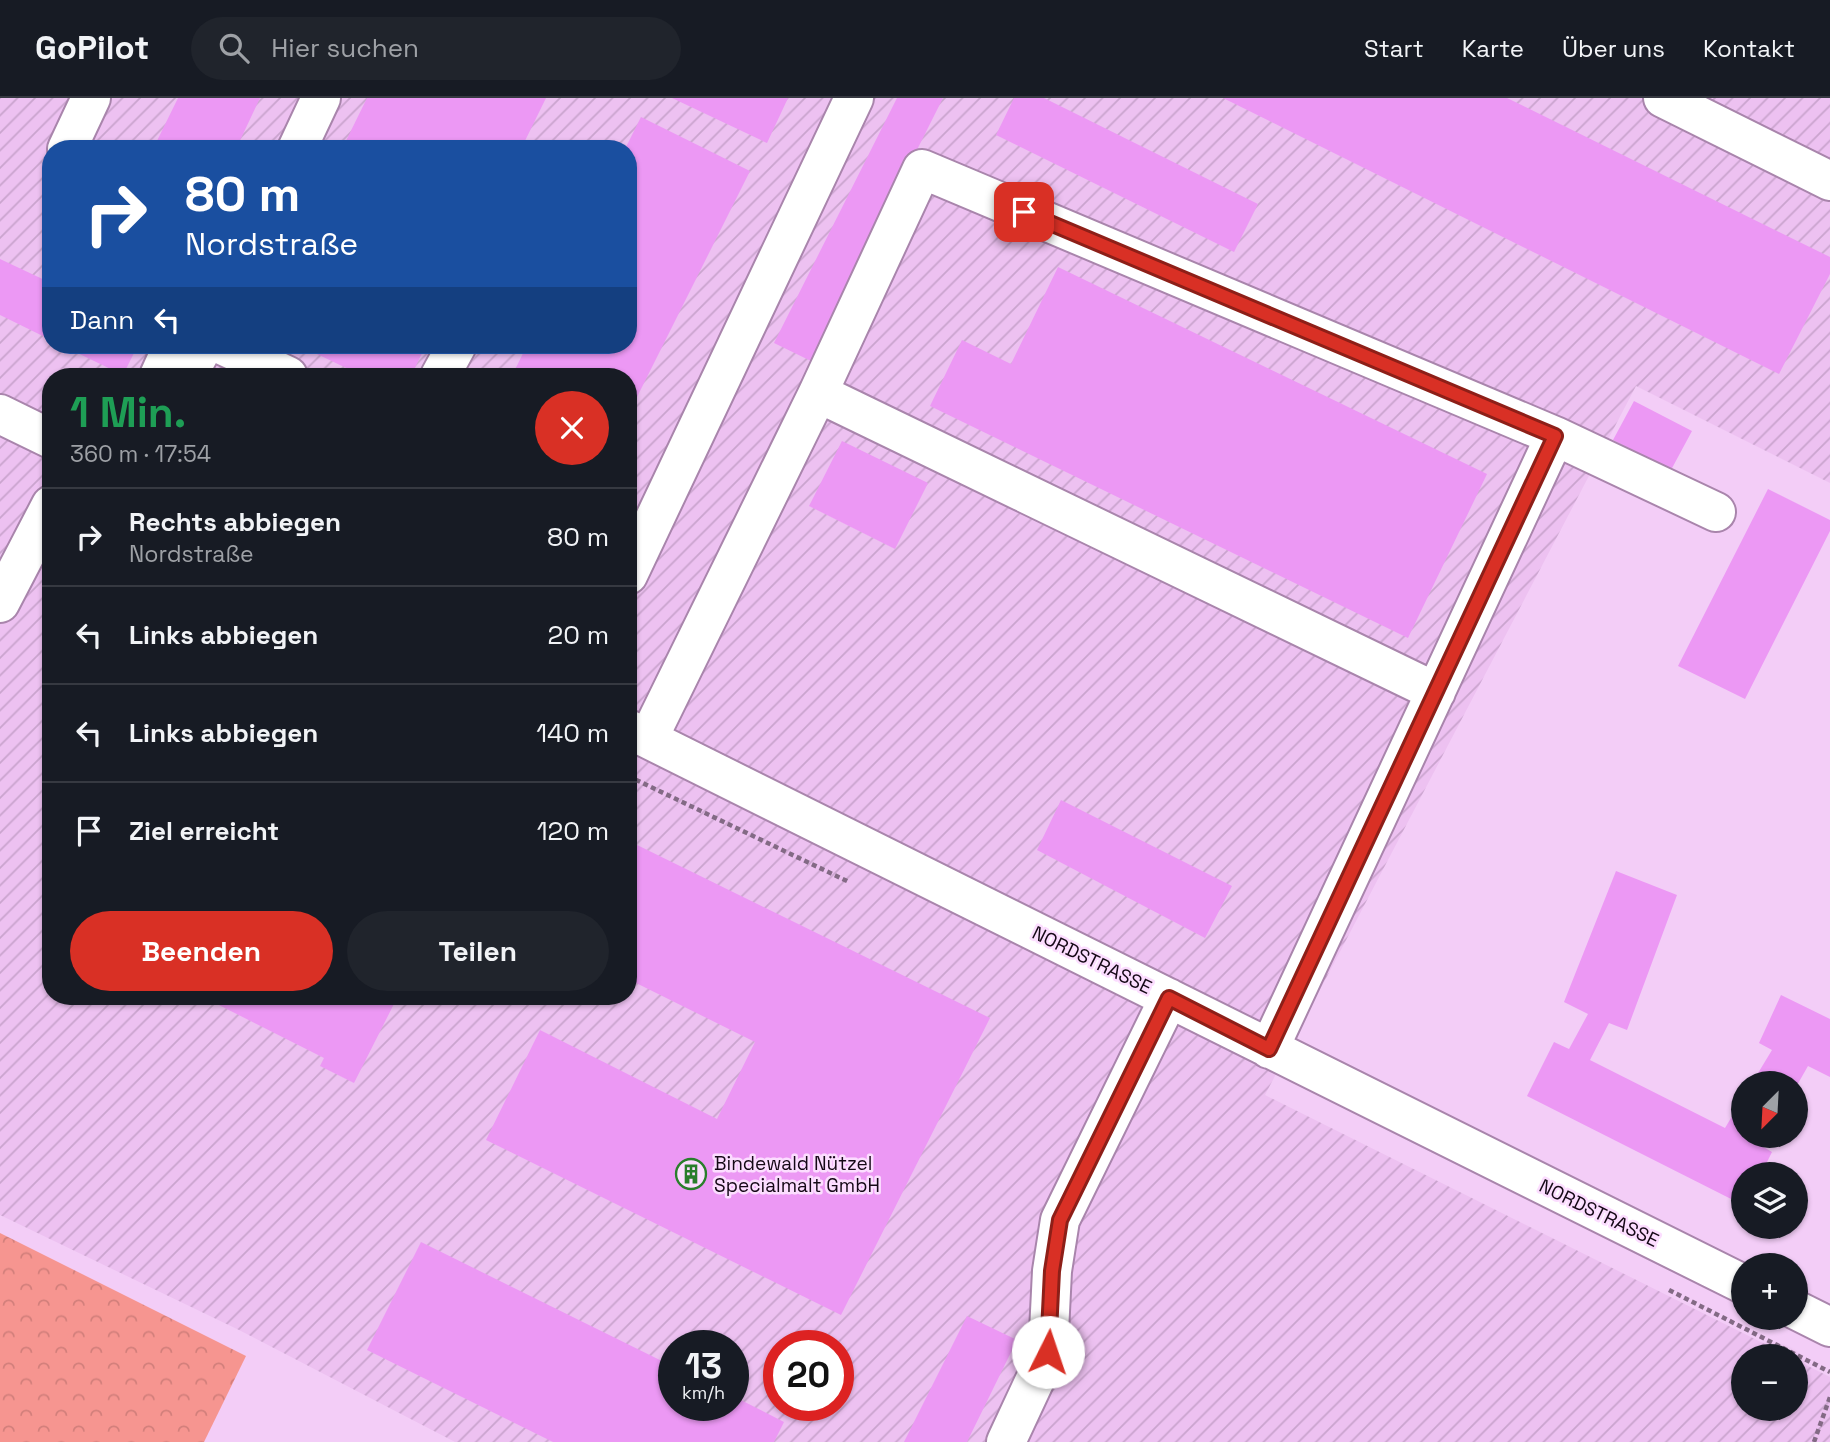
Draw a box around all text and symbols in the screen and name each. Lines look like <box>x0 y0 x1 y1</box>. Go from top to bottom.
search box <box>191 17 681 80</box>
text: GoPilot <box>35 27 149 69</box>
icon: search <box>215 29 253 67</box>
text: Hier suchen <box>271 31 419 65</box>
text: Start <box>1364 33 1424 64</box>
text: Karte <box>1462 33 1524 64</box>
text: Über uns <box>1562 33 1665 64</box>
text: Kontakt <box>1703 33 1795 64</box>
text: 80 m <box>185 163 300 225</box>
icon: right <box>70 168 161 259</box>
pin <box>994 182 1054 242</box>
icon: arrive <box>1005 193 1043 231</box>
text: Nordstraße <box>185 224 358 264</box>
icon: left <box>148 301 186 339</box>
text: Dann <box>70 303 134 337</box>
text: 1 Min. <box>70 386 186 439</box>
button: close <box>535 391 609 465</box>
text: 360 m · 17:54 <box>70 439 211 469</box>
text: Rechts abbiegen <box>129 505 341 539</box>
icon: right <box>70 518 108 556</box>
text: 80 m <box>547 520 609 554</box>
text: Nordstraße <box>129 539 254 569</box>
icon: left <box>70 616 108 654</box>
text: Links abbiegen <box>129 618 318 652</box>
text: 20 m <box>548 618 609 652</box>
icon: left <box>70 714 108 752</box>
text: Links abbiegen <box>129 716 318 750</box>
text: 140 m <box>536 716 609 750</box>
icon: arrive <box>70 812 108 850</box>
text: Ziel erreicht <box>129 814 279 848</box>
text: 120 m <box>537 814 609 848</box>
button: Beenden <box>70 911 333 991</box>
button: Teilen <box>347 911 609 991</box>
street label: NORDSTRASSE <box>1028 920 1156 1000</box>
north arrow <box>1731 1071 1808 1148</box>
map controls <box>1731 1071 1808 1421</box>
place label: Bindewald Nützel Specialmalt GmbH <box>714 1151 880 1198</box>
building icon: Bindewald Nützel Specialmalt GmbH <box>674 1157 708 1191</box>
button: layers <box>1731 1162 1808 1239</box>
street label: NORDSTRASSE <box>1535 1173 1663 1253</box>
button: + <box>1731 1253 1808 1330</box>
position arrow <box>1011 1315 1085 1389</box>
speed limit sign: 20 <box>763 1330 854 1421</box>
text: 13 <box>685 1344 722 1388</box>
button: − <box>1731 1344 1808 1421</box>
text: km/h <box>682 1381 725 1404</box>

